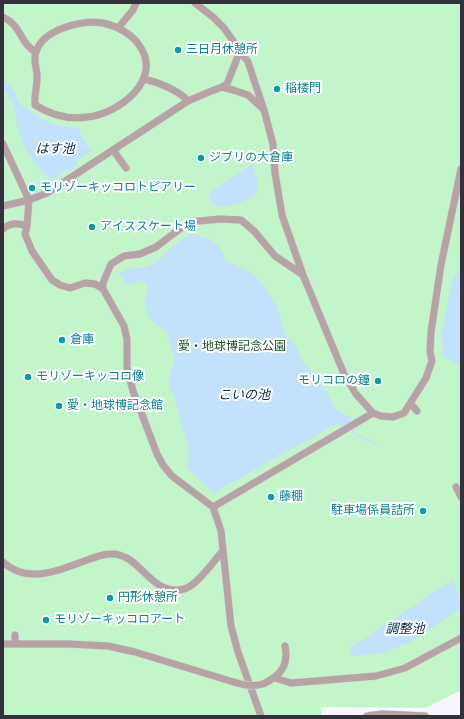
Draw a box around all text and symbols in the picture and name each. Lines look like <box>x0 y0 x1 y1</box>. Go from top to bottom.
place label: 三日月休憩所 <box>186 43 258 57</box>
marker: 三日月休憩所 <box>173 45 183 55</box>
place label: 稲楼門 <box>285 82 321 96</box>
marker: 稲楼門 <box>272 84 282 94</box>
water label: はす池 <box>36 141 74 157</box>
place label: ジブリの大倉庫 <box>209 151 293 165</box>
marker: ジブリの大倉庫 <box>196 153 206 163</box>
place label: モリゾーキッコロトピアリー <box>40 181 196 195</box>
marker: モリゾーキッコロトピアリー <box>27 183 37 193</box>
place label: アイススケート場 <box>100 220 196 234</box>
marker: アイススケート場 <box>87 222 97 232</box>
place label: 倉庫 <box>70 333 94 347</box>
marker: 倉庫 <box>57 335 67 345</box>
park label: 愛・地球博記念公園 <box>178 340 286 354</box>
place label: モリゾーキッコロ像 <box>36 370 144 384</box>
marker: モリゾーキッコロ像 <box>23 372 33 382</box>
place label: モリコロの鐘 <box>298 374 370 388</box>
marker: モリコロの鐘 <box>373 376 383 386</box>
water label: こいの池 <box>218 387 270 403</box>
place label: 愛・地球博記念館 <box>67 399 163 413</box>
marker: 愛・地球博記念館 <box>54 401 64 411</box>
place label: 藤棚 <box>279 490 303 504</box>
marker: 藤棚 <box>266 492 276 502</box>
place label: 駐車場係員詰所 <box>331 504 415 518</box>
marker: 駐車場係員詰所 <box>418 506 428 516</box>
place label: 円形休憩所 <box>118 591 178 605</box>
marker: 円形休憩所 <box>105 593 115 603</box>
place label: モリゾーキッコロアート <box>54 613 185 627</box>
marker: モリゾーキッコロアート <box>41 615 51 625</box>
water label: 調整池 <box>386 621 424 637</box>

